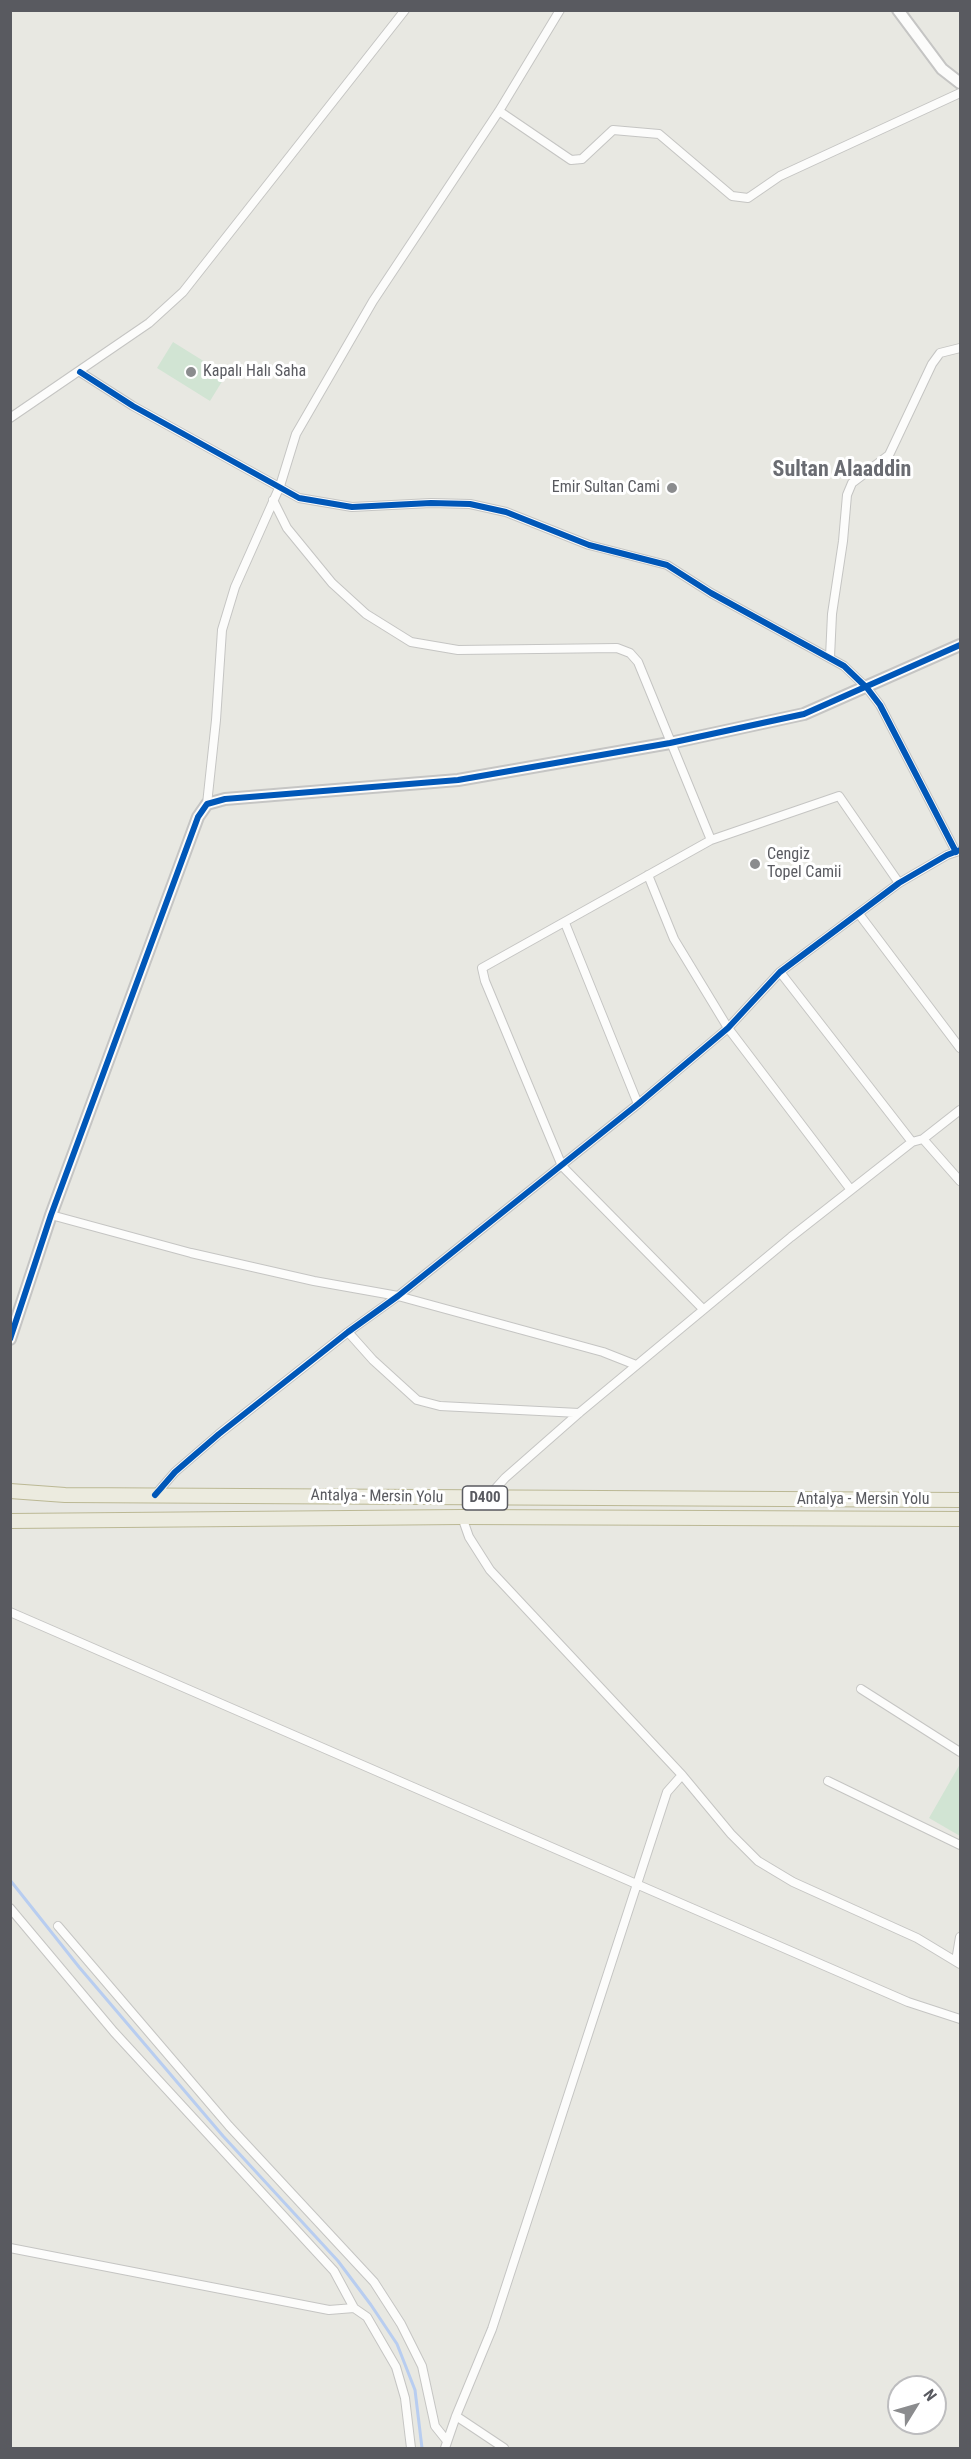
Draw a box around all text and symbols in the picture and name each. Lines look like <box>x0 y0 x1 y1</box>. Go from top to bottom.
place label: Kapalı Halı Saha <box>203 362 306 382</box>
marker: Kapalı Halı Saha <box>184 365 198 379</box>
district label: Sultan Alaaddin <box>773 457 911 483</box>
place label: Emir Sultan Cami <box>552 478 660 498</box>
marker: Emir Sultan Cami <box>665 481 679 495</box>
place label: Cengiz Topel Camii <box>767 845 841 883</box>
marker: Cengiz Topel Camii <box>748 857 762 871</box>
street label: Antalya - Mersin Yolu <box>310 1486 444 1508</box>
road number: D400 <box>462 1486 508 1510</box>
street label: Antalya - Mersin Yolu <box>797 1490 929 1510</box>
north arrow <box>887 2375 947 2435</box>
text: N <box>920 2385 941 2405</box>

